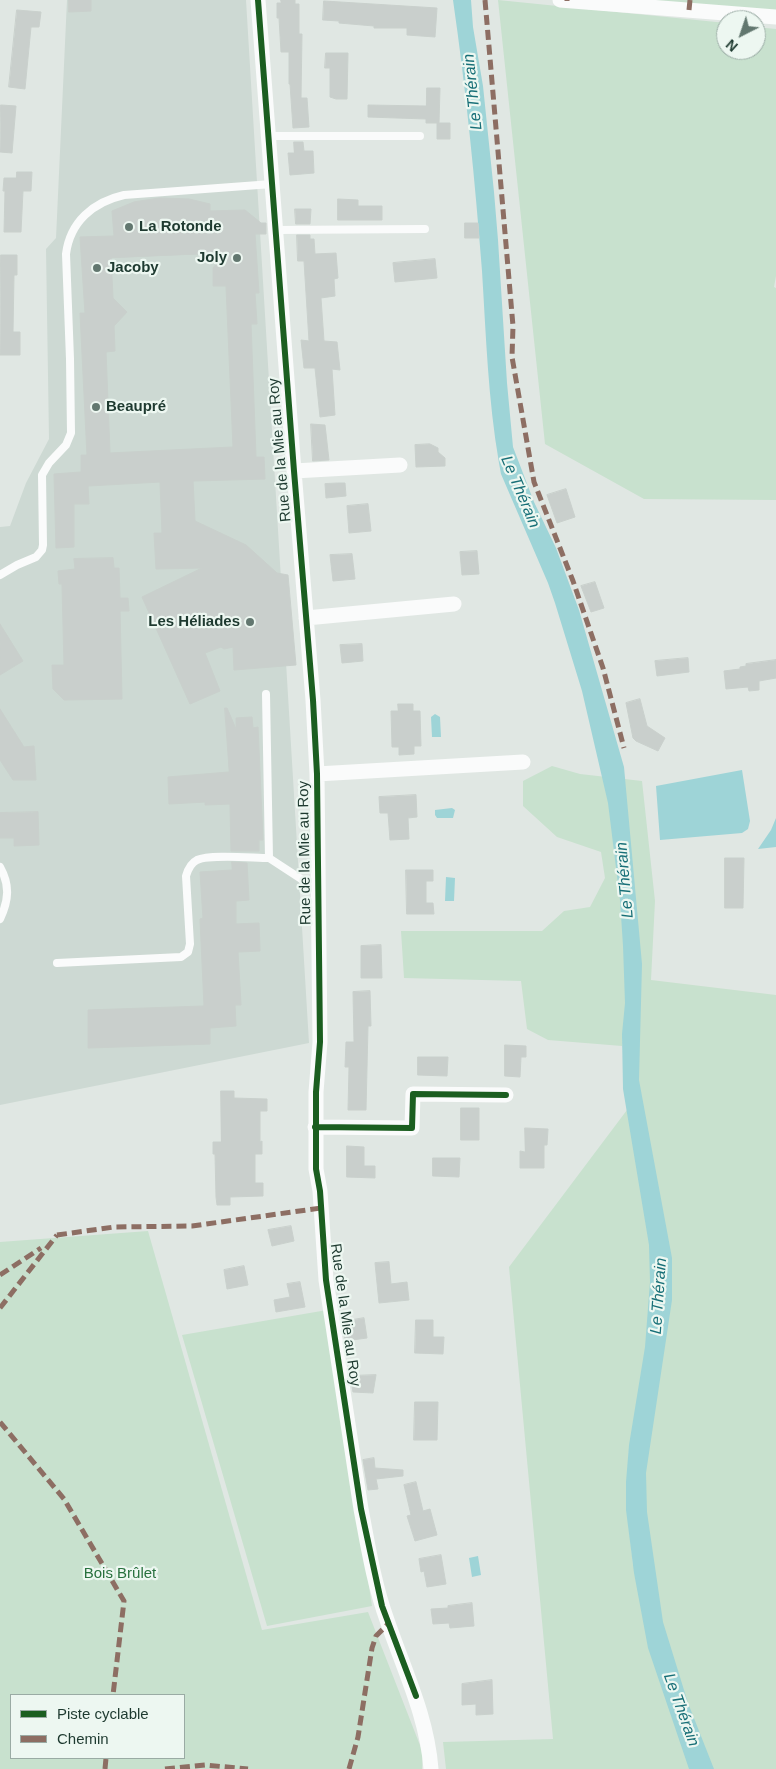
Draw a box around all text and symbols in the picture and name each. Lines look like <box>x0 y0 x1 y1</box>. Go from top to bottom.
north arrow <box>716 10 766 60</box>
text: N <box>723 36 741 55</box>
water label: Le Thérain <box>459 53 487 131</box>
place label: La Rotonde <box>139 218 221 236</box>
marker: La Rotonde <box>123 221 135 233</box>
place label: Joly <box>197 249 227 267</box>
marker: Joly <box>231 252 243 264</box>
place label: Jacoby <box>107 259 159 277</box>
marker: Jacoby <box>91 262 103 274</box>
street label: Rue de la Mie au Roy <box>265 377 295 523</box>
place label: Beaupré <box>106 398 166 416</box>
marker: Beaupré <box>90 401 102 413</box>
water label: Le Thérain <box>496 453 544 531</box>
place label: Les Héliades <box>148 613 240 631</box>
marker: Les Héliades <box>244 616 256 628</box>
street label: Rue de la Mie au Roy <box>295 781 315 925</box>
water label: Le Thérain <box>612 841 638 919</box>
street label: Rue de la Mie au Roy <box>326 1242 364 1388</box>
water label: Le Thérain <box>647 1257 671 1335</box>
park label: Bois Brûlet <box>84 1565 156 1583</box>
water label: Le Thérain <box>659 1671 703 1749</box>
legend <box>10 1694 185 1759</box>
text: Piste cyclable <box>57 1705 149 1722</box>
text: Chemin <box>57 1730 109 1747</box>

